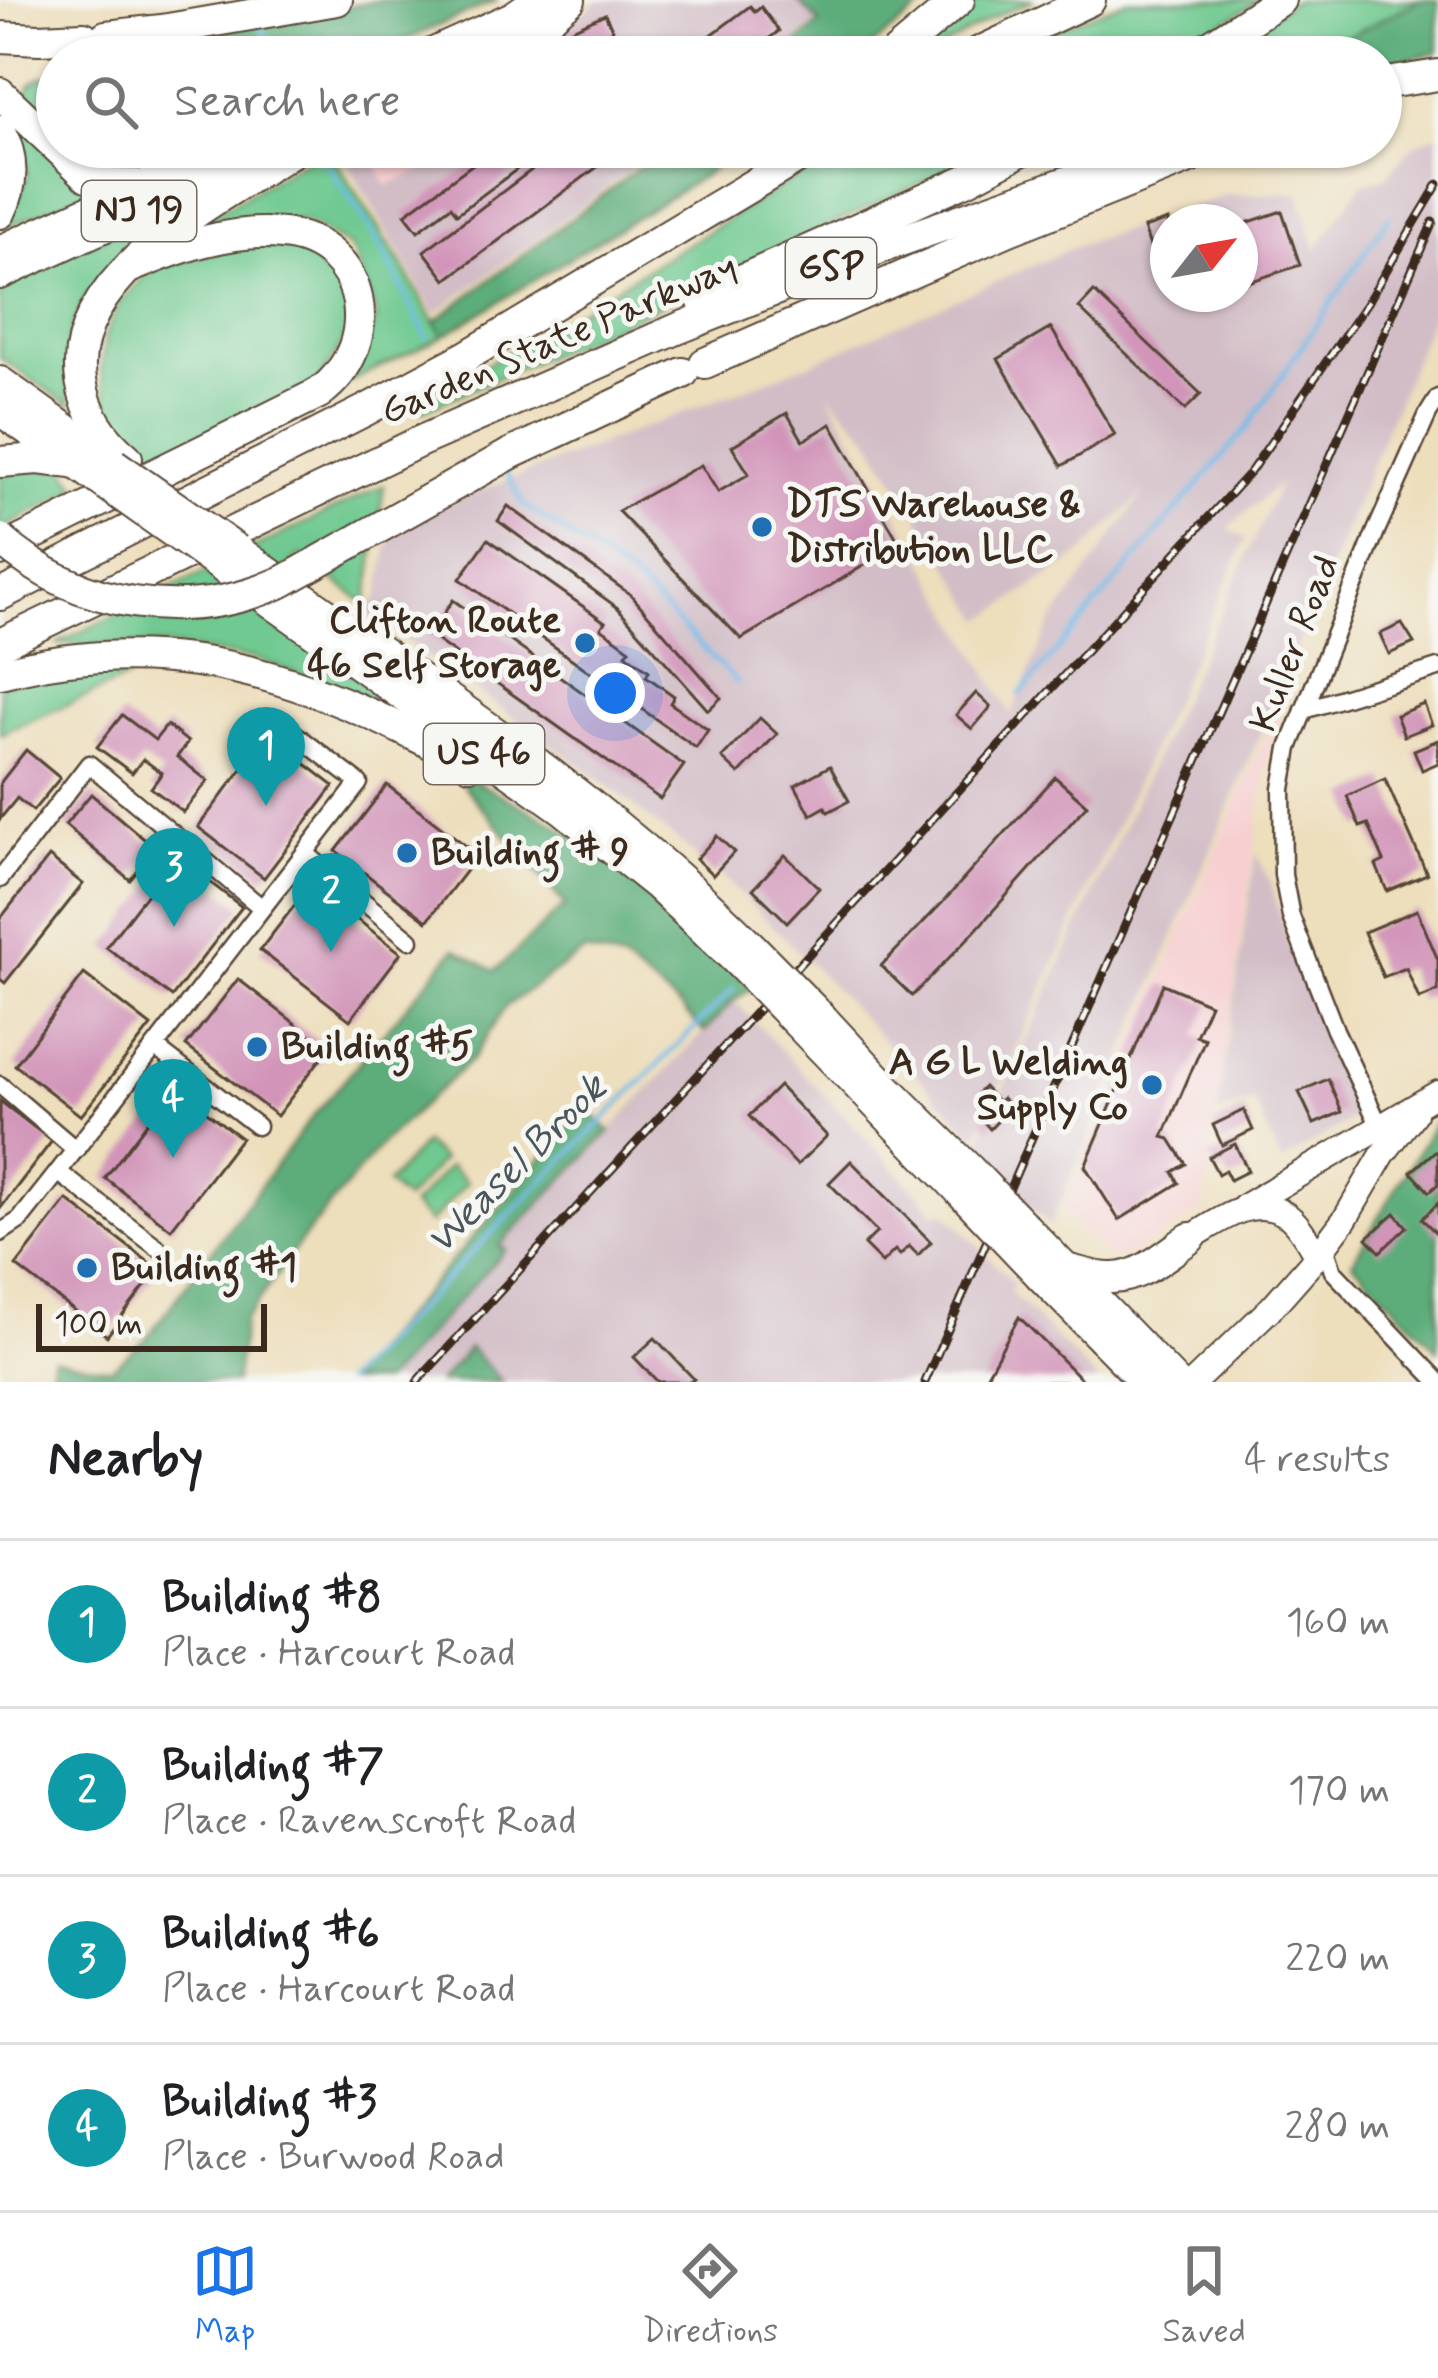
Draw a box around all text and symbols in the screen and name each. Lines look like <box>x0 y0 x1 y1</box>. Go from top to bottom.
search box <box>36 36 1402 168</box>
icon: search <box>78 69 144 135</box>
text: Search here <box>174 73 401 132</box>
road number: NJ 19 <box>82 181 196 241</box>
north arrow <box>1150 204 1258 312</box>
road number: GSP <box>786 238 876 298</box>
street label: Garden State Parkway <box>373 242 745 438</box>
place label: DTS Warehouse & Distribution LLC <box>786 480 1081 576</box>
marker: DTS Warehouse & Distribution LLC <box>749 514 775 540</box>
street label: Kuller Road <box>1239 548 1353 740</box>
place label: Clifton Route 46 Self Storage <box>307 596 561 692</box>
marker: Clifton Route 46 Self Storage <box>572 630 598 656</box>
your location <box>585 663 645 723</box>
pin: 1 <box>227 707 305 806</box>
road number: US 46 <box>424 724 544 784</box>
pin: 3 <box>135 828 213 927</box>
place label: Building # 9 <box>431 828 629 883</box>
marker: Building # 9 <box>394 840 420 866</box>
pin: 2 <box>292 853 370 952</box>
place label: Building #5 <box>281 1022 473 1077</box>
marker: Building #5 <box>244 1034 270 1060</box>
place label: A G L Welding Supply Co <box>889 1038 1128 1134</box>
pin: 4 <box>134 1059 212 1158</box>
water label: Weasel Brook <box>414 1060 622 1268</box>
marker: A G L Welding Supply Co <box>1139 1072 1165 1098</box>
place label: Building #1 <box>111 1243 297 1298</box>
marker: Building #1 <box>74 1255 100 1281</box>
scale bar <box>36 1298 267 1351</box>
text: 100 m <box>54 1303 143 1347</box>
text: Nearby <box>48 1427 203 1493</box>
text: 4 results <box>1244 1435 1390 1486</box>
text: Building #8 <box>162 1569 382 1628</box>
text: 1 <box>78 1598 96 1649</box>
text: 160 m <box>1286 1598 1390 1649</box>
text: Place · Harcourt Road <box>162 1628 515 1679</box>
text: Building #7 <box>162 1737 384 1796</box>
text: 2 <box>77 1766 97 1817</box>
text: 170 m <box>1288 1766 1390 1817</box>
text: Place · Ravenscroft Road <box>162 1796 576 1847</box>
text: Building #6 <box>162 1905 380 1964</box>
text: 3 <box>78 1934 96 1985</box>
text: 220 m <box>1285 1934 1390 1985</box>
text: Place · Harcourt Road <box>162 1964 515 2015</box>
text: Building #3 <box>162 2073 377 2132</box>
text: 4 <box>76 2102 98 2153</box>
text: 280 m <box>1285 2102 1390 2153</box>
text: Place · Burwood Road <box>162 2132 505 2183</box>
tab: Map <box>192 2238 258 2354</box>
tab: Directions <box>642 2238 778 2354</box>
tab: Saved <box>1162 2238 1246 2354</box>

